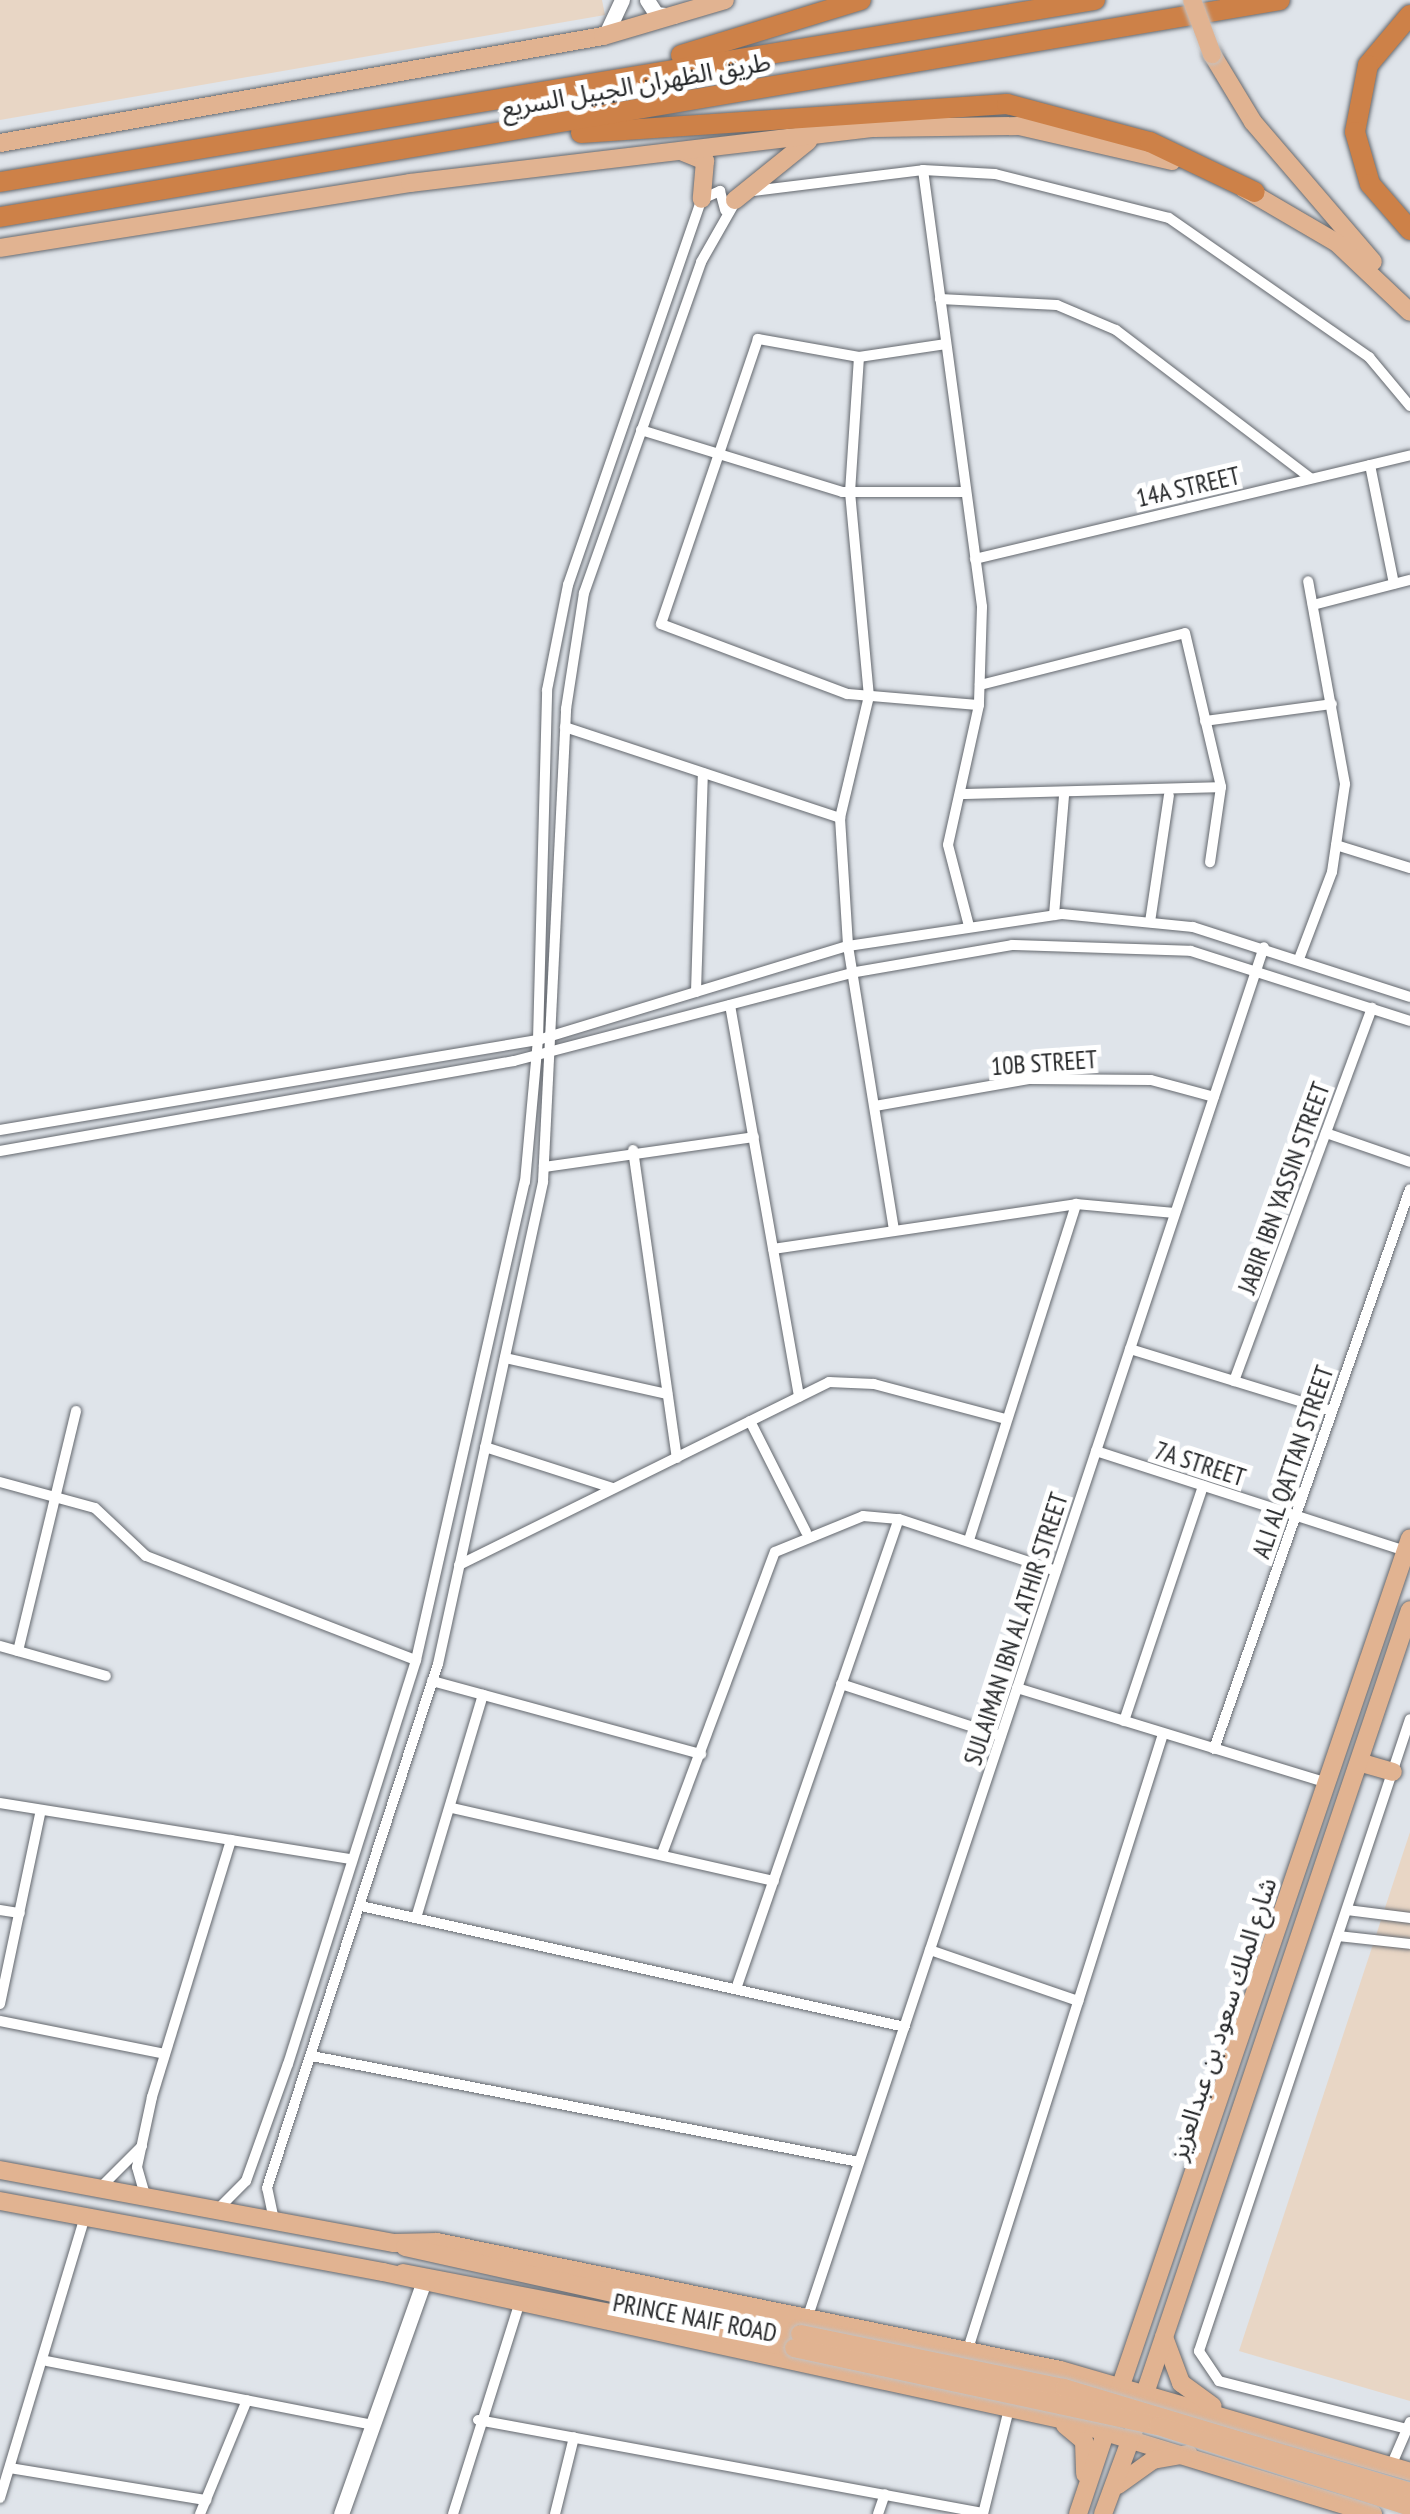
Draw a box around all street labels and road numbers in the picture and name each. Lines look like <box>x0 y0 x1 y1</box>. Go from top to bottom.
street label: طريق الظهران الجبيل السريع <box>499 47 773 123</box>
street label: 14A STREET <box>1133 460 1243 514</box>
street label: 10B STREET <box>990 1044 1098 1082</box>
street label: JABIR IBN YASSIN STREET <box>1232 1078 1336 1298</box>
street label: ALI AL QATTAN STREET <box>1246 1361 1340 1563</box>
street label: 7A STREET <box>1150 1435 1250 1493</box>
street label: SULAIMAN IBN AL ATHIR STREET <box>957 1488 1075 1770</box>
street label: شارع الملك سعود بن عبدالعزيز <box>1163 1874 1283 2164</box>
street label: PRINCE NAIF ROAD <box>611 2287 779 2349</box>

